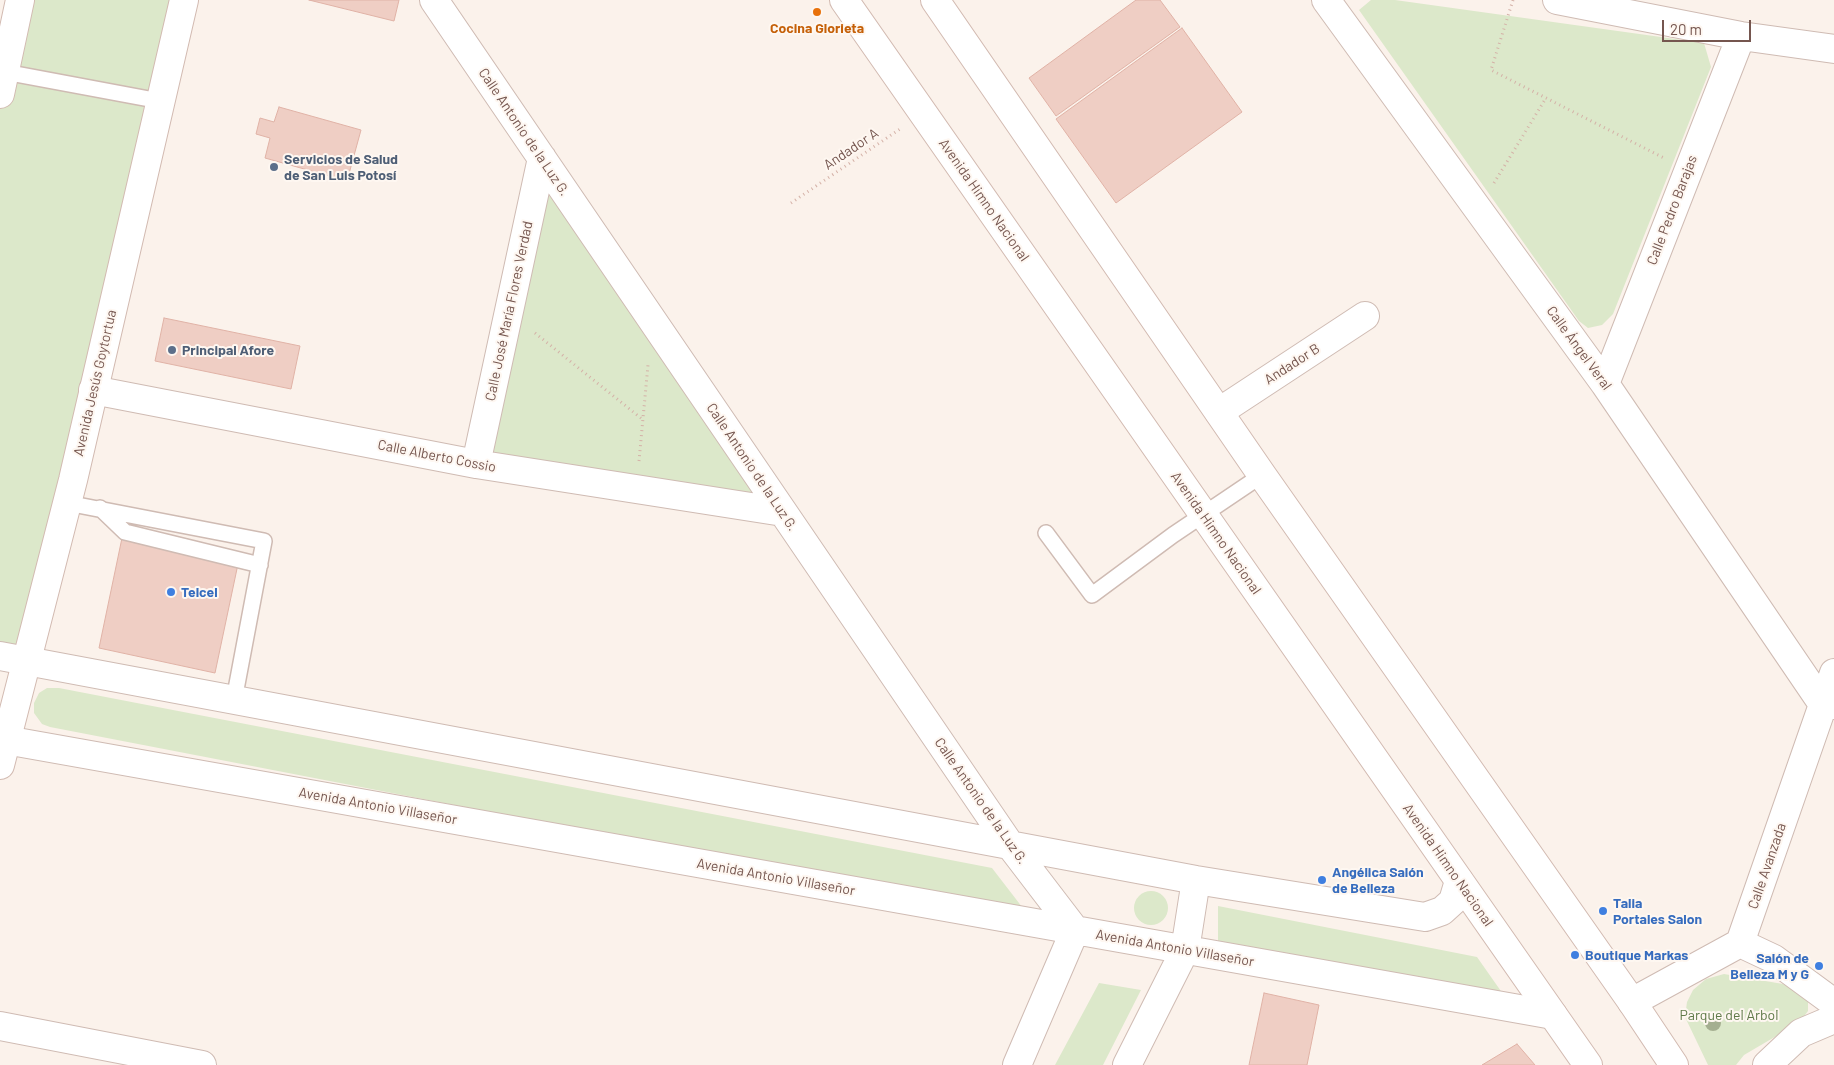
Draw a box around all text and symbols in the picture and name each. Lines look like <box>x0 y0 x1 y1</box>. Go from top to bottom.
marker: Cocina Glorieta <box>811 6 823 18</box>
scale bar <box>1664 10 1753 42</box>
place label: Cocina Glorieta <box>770 20 864 36</box>
text: 20 m <box>1670 20 1702 38</box>
street label: Calle Antonio de la Luz G. <box>475 65 573 199</box>
street label: Andador A <box>820 125 882 173</box>
street label: Avenida Himno Nacional <box>935 135 1033 265</box>
place label: Servicios de Salud de San Luis Potosí <box>284 151 398 184</box>
street label: Calle Pedro Barajas <box>1643 153 1701 267</box>
marker: Servicios de Salud de San Luis Potosí <box>268 161 280 173</box>
street label: Calle José María Flores Verdad <box>482 220 536 402</box>
street label: Calle Ángel Veral <box>1543 303 1615 393</box>
street label: Avenida Jesús Goytortua <box>70 308 120 458</box>
street label: Andador B <box>1261 340 1323 388</box>
place label: Principal Afore <box>182 342 274 358</box>
marker: Principal Afore <box>166 344 178 356</box>
street label: Calle Antonio de la Luz G. <box>703 400 801 534</box>
street label: Calle Alberto Cossio <box>376 436 498 476</box>
street label: Avenida Himno Nacional <box>1167 468 1265 598</box>
place label: Telcel <box>181 584 218 600</box>
marker: Telcel <box>165 586 177 598</box>
street label: Calle Antonio de la Luz G. <box>931 735 1031 867</box>
street label: Avenida Antonio Villaseñor <box>297 784 459 828</box>
street label: Avenida Himno Nacional <box>1399 800 1497 930</box>
street label: Calle Avanzada <box>1744 821 1790 911</box>
street label: Avenida Antonio Villaseñor <box>695 855 857 899</box>
place label: Angélica Salón de Belleza <box>1332 864 1424 896</box>
marker: Angélica Salón de Belleza <box>1316 874 1328 886</box>
place label: Talia Portales Salon <box>1613 895 1702 928</box>
marker: Talia Portales Salon <box>1597 905 1609 917</box>
street label: Avenida Antonio Villaseñor <box>1094 926 1256 970</box>
place label: Boutique Markas <box>1585 947 1688 963</box>
marker: Boutique Markas <box>1569 949 1581 961</box>
place label: Salón de Belleza M y G <box>1730 950 1809 982</box>
marker: Salón de Belleza M y G <box>1813 960 1825 972</box>
park label: Parque del Arbol <box>1680 1007 1778 1023</box>

